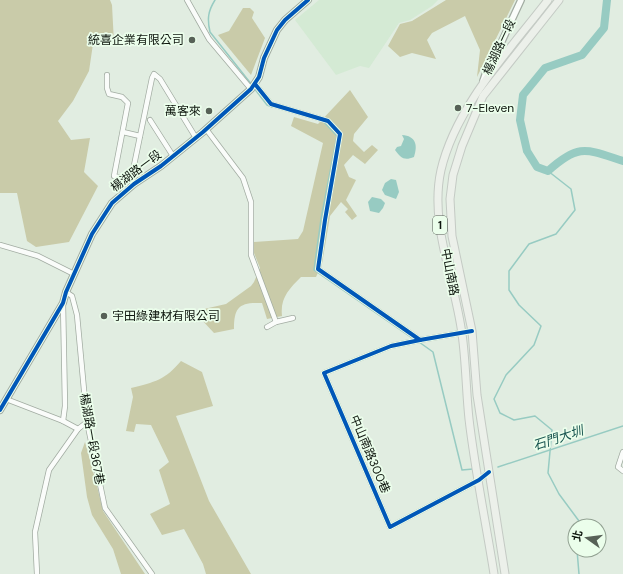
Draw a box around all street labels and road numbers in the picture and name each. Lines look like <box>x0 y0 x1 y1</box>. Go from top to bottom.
street label: 楊湖路一段 <box>479 16 519 78</box>
street label: 楊湖路一段 <box>107 147 165 195</box>
road number: 1 <box>433 216 447 234</box>
street label: 中山南路 <box>438 247 462 297</box>
street label: 楊湖路一段367巷 <box>76 392 108 486</box>
street label: 中山南路300巷 <box>346 412 394 496</box>

